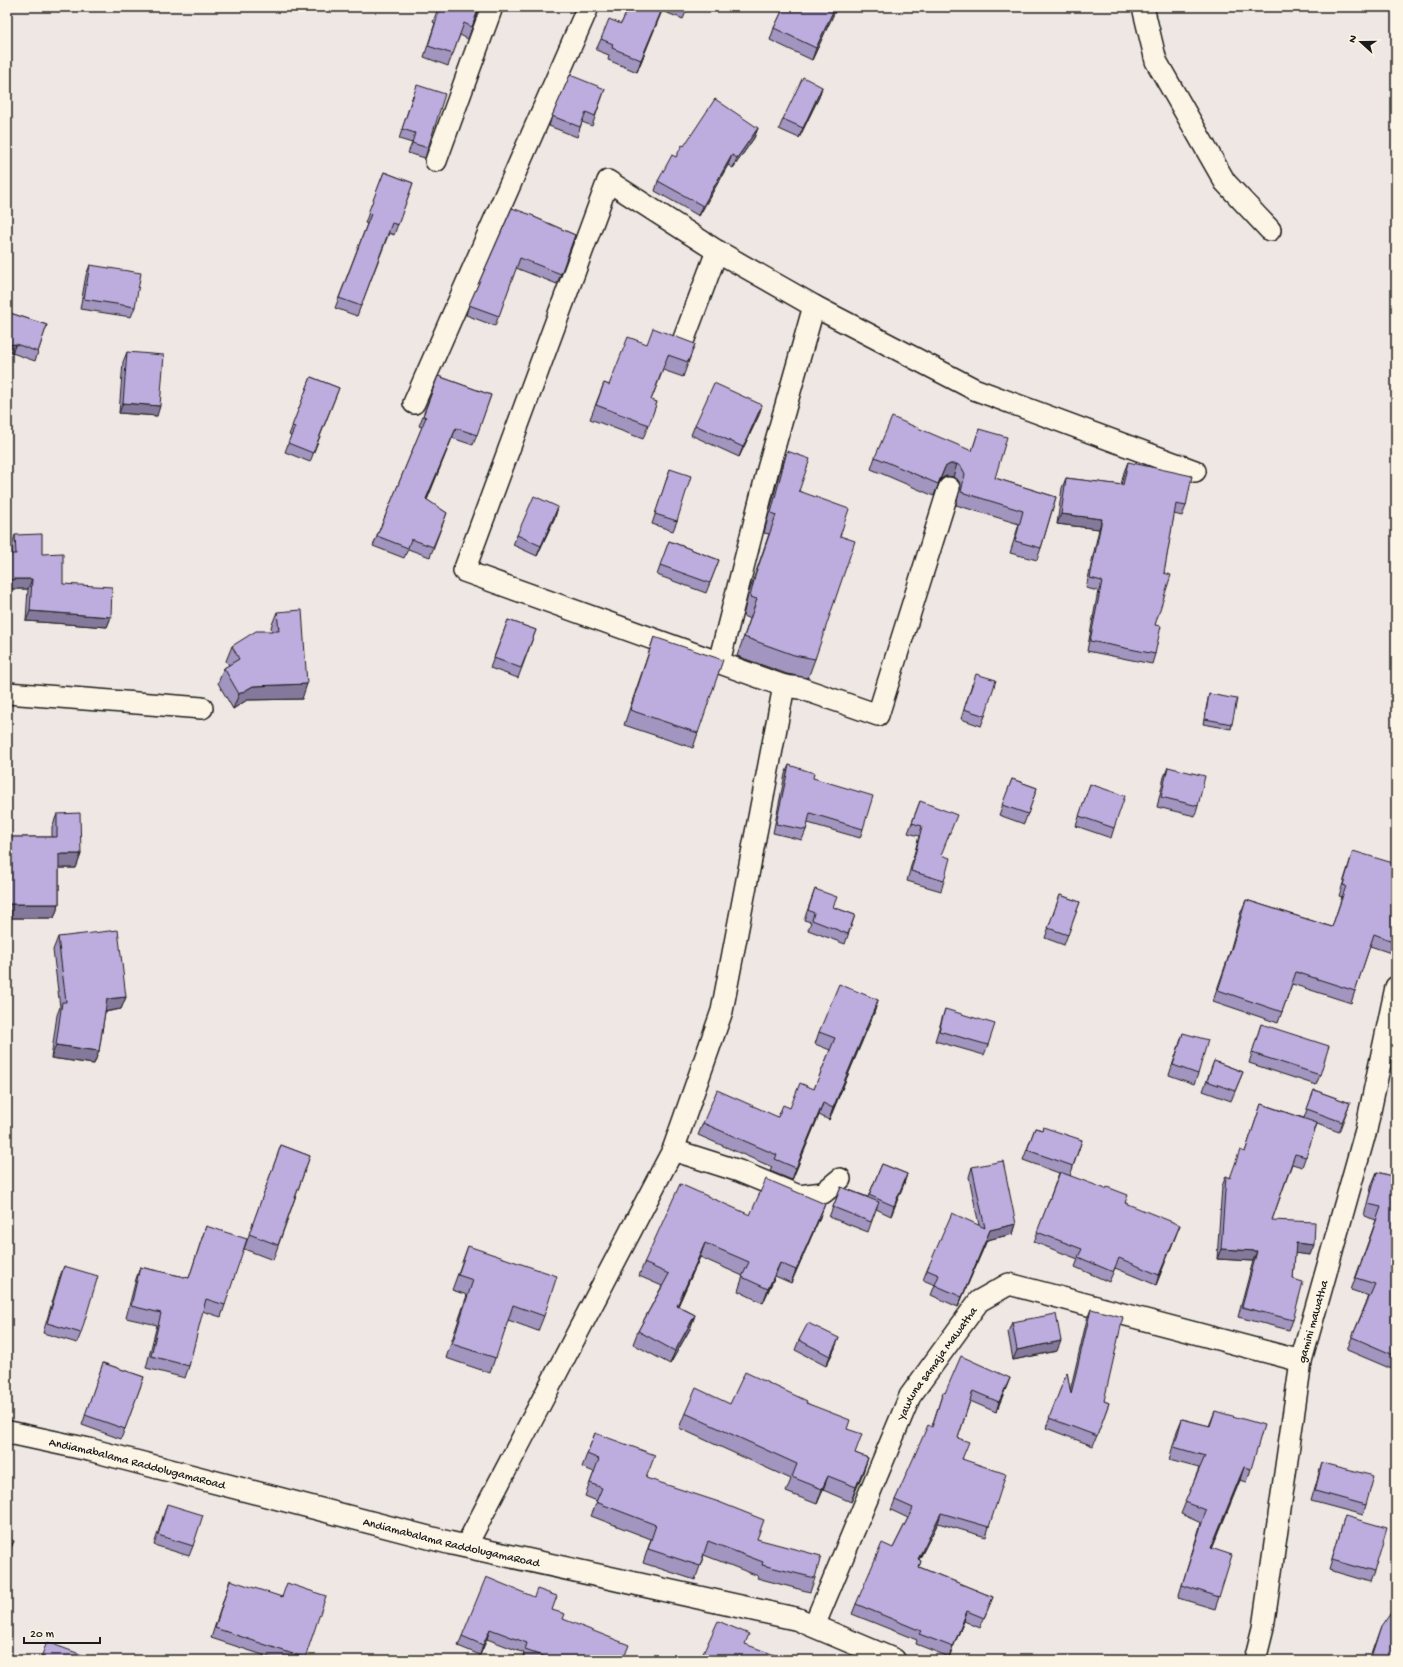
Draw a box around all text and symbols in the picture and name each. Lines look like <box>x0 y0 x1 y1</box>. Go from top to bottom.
north arrow <box>1341 22 1381 62</box>
text: N <box>1347 34 1360 45</box>
street label: gamini mawatha <box>1296 1279 1332 1365</box>
street label: Yawwna samaja Mawatha <box>895 1305 982 1424</box>
street label: Andiamabalama RaddolugamaRoad <box>48 1436 227 1494</box>
street label: Andiamabalama RaddolugamaRoad <box>361 1516 542 1572</box>
scale bar <box>24 1619 100 1645</box>
text: 20 m <box>30 1628 55 1642</box>

